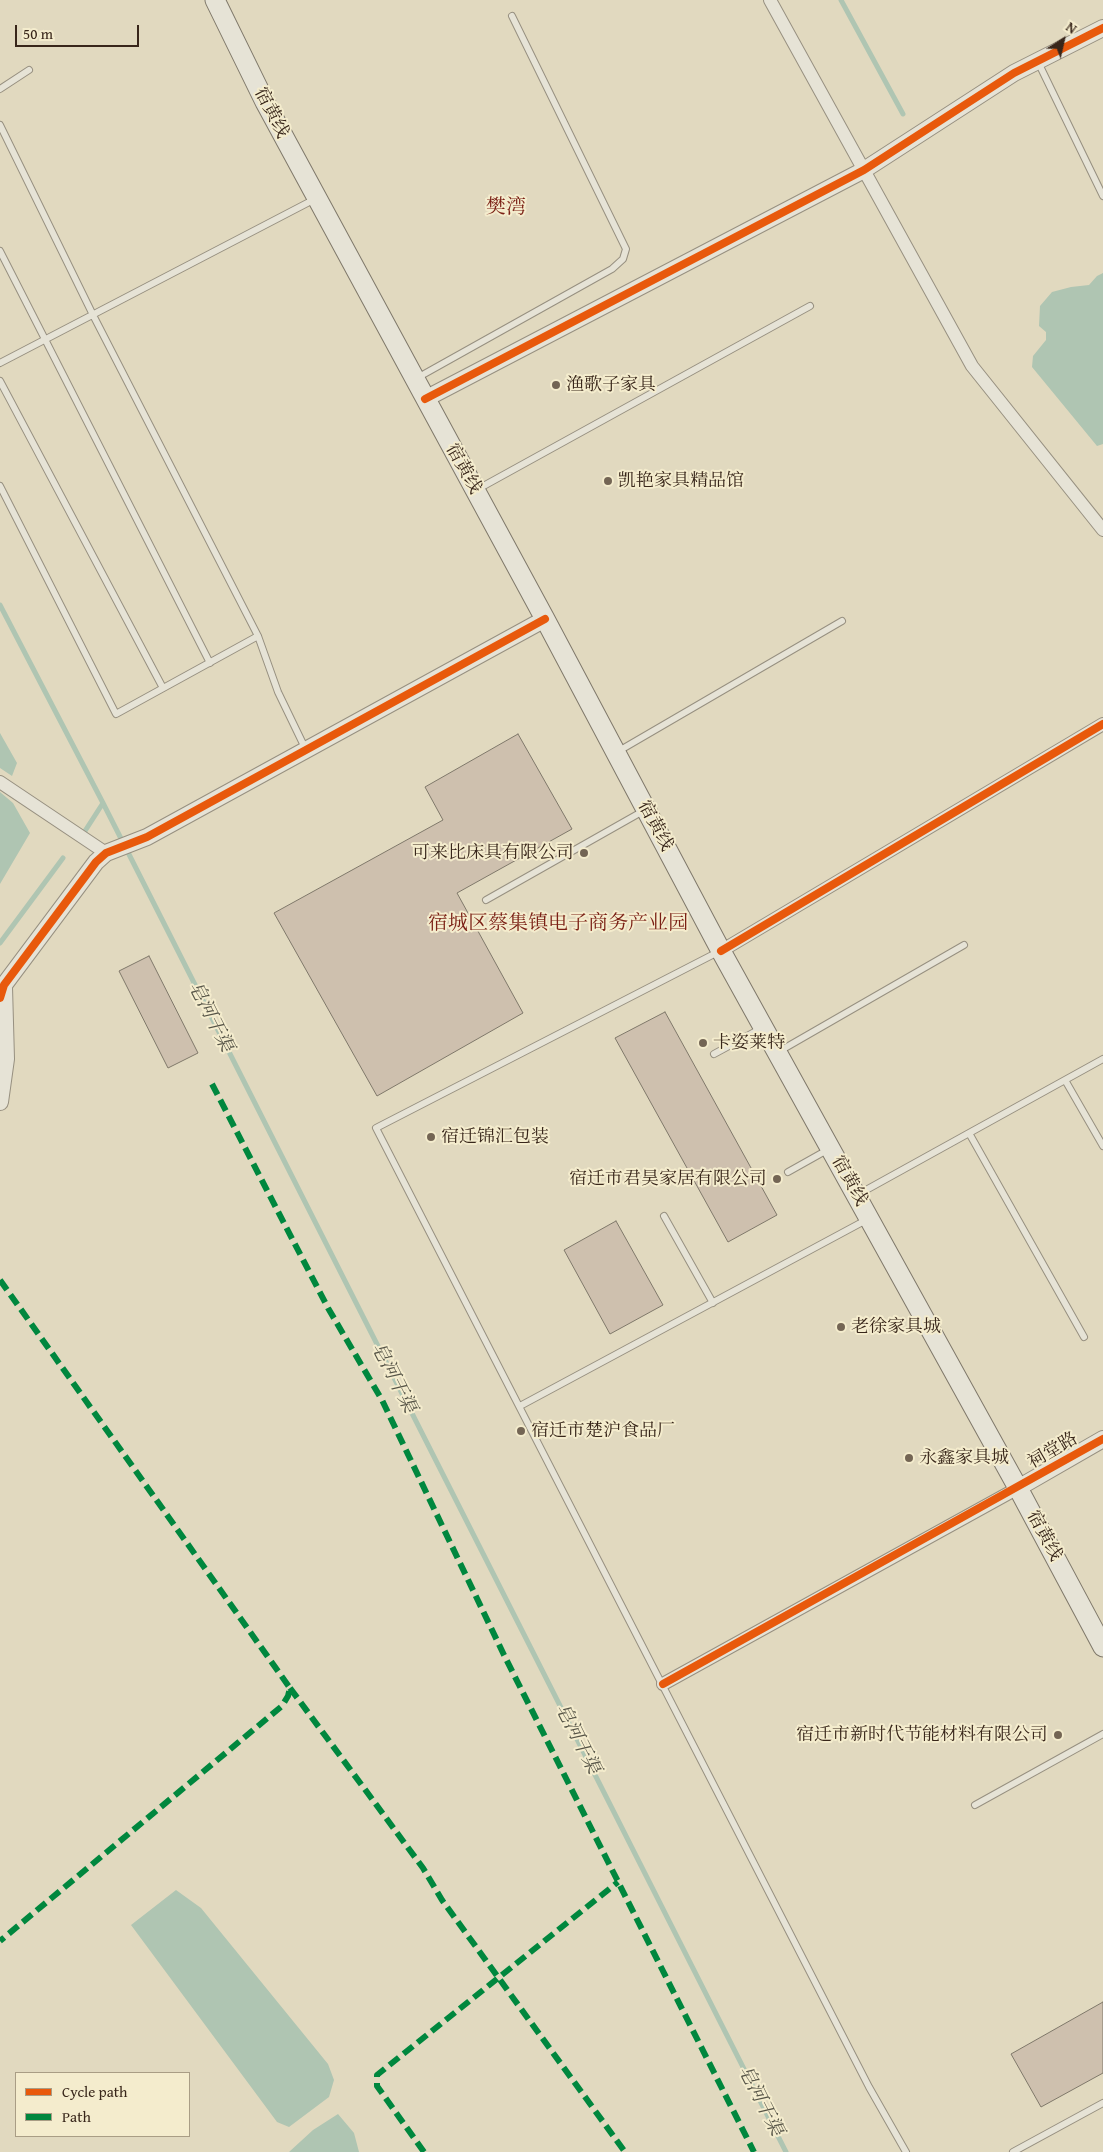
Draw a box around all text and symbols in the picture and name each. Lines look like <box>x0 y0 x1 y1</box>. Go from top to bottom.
scale bar <box>18 15 141 47</box>
north arrow <box>1038 15 1088 65</box>
text: N <box>1062 17 1081 39</box>
text: 50 m <box>23 23 53 44</box>
street label: 宿黄线 <box>249 84 293 142</box>
district label: 樊湾 <box>486 196 526 220</box>
place label: 渔歌子家具 <box>566 374 656 396</box>
marker: 渔歌子家具 <box>550 379 562 391</box>
street label: 宿黄线 <box>440 440 486 498</box>
place label: 凯艳家具精品馆 <box>618 470 744 492</box>
marker: 凯艳家具精品馆 <box>602 475 614 487</box>
street label: 宿黄线 <box>633 797 677 855</box>
place label: 可来比床具有限公司 <box>412 842 574 864</box>
marker: 可来比床具有限公司 <box>578 847 590 859</box>
district label: 宿城区蔡集镇电子商务产业园 <box>428 912 688 936</box>
water label: 皂河干渠 <box>183 978 237 1056</box>
place label: 卡姿莱特 <box>713 1032 785 1054</box>
marker: 卡姿莱特 <box>697 1037 709 1049</box>
place label: 宿迁锦汇包装 <box>441 1126 549 1148</box>
marker: 宿迁锦汇包装 <box>425 1131 437 1143</box>
street label: 宿黄线 <box>826 1152 872 1210</box>
place label: 宿迁市君昊家居有限公司 <box>569 1168 767 1190</box>
marker: 宿迁市君昊家居有限公司 <box>771 1173 783 1185</box>
place label: 老徐家具城 <box>851 1316 941 1338</box>
marker: 老徐家具城 <box>835 1321 847 1333</box>
water label: 皂河干渠 <box>366 1339 420 1417</box>
place label: 宿迁市楚沪食品厂 <box>531 1420 675 1442</box>
marker: 宿迁市楚沪食品厂 <box>515 1425 527 1437</box>
street label: 祠堂路 <box>1024 1428 1082 1474</box>
place label: 永鑫家具城 <box>919 1447 1009 1469</box>
marker: 永鑫家具城 <box>903 1452 915 1464</box>
street label: 宿黄线 <box>1022 1507 1066 1565</box>
water label: 皂河干渠 <box>550 1700 604 1778</box>
place label: 宿迁市新时代节能材料有限公司 <box>796 1724 1048 1746</box>
marker: 宿迁市新时代节能材料有限公司 <box>1052 1729 1064 1741</box>
water label: 皂河干渠 <box>733 2062 787 2140</box>
legend <box>15 2072 190 2137</box>
text: Cycle path <box>62 2081 128 2102</box>
text: Path <box>62 2106 91 2127</box>

